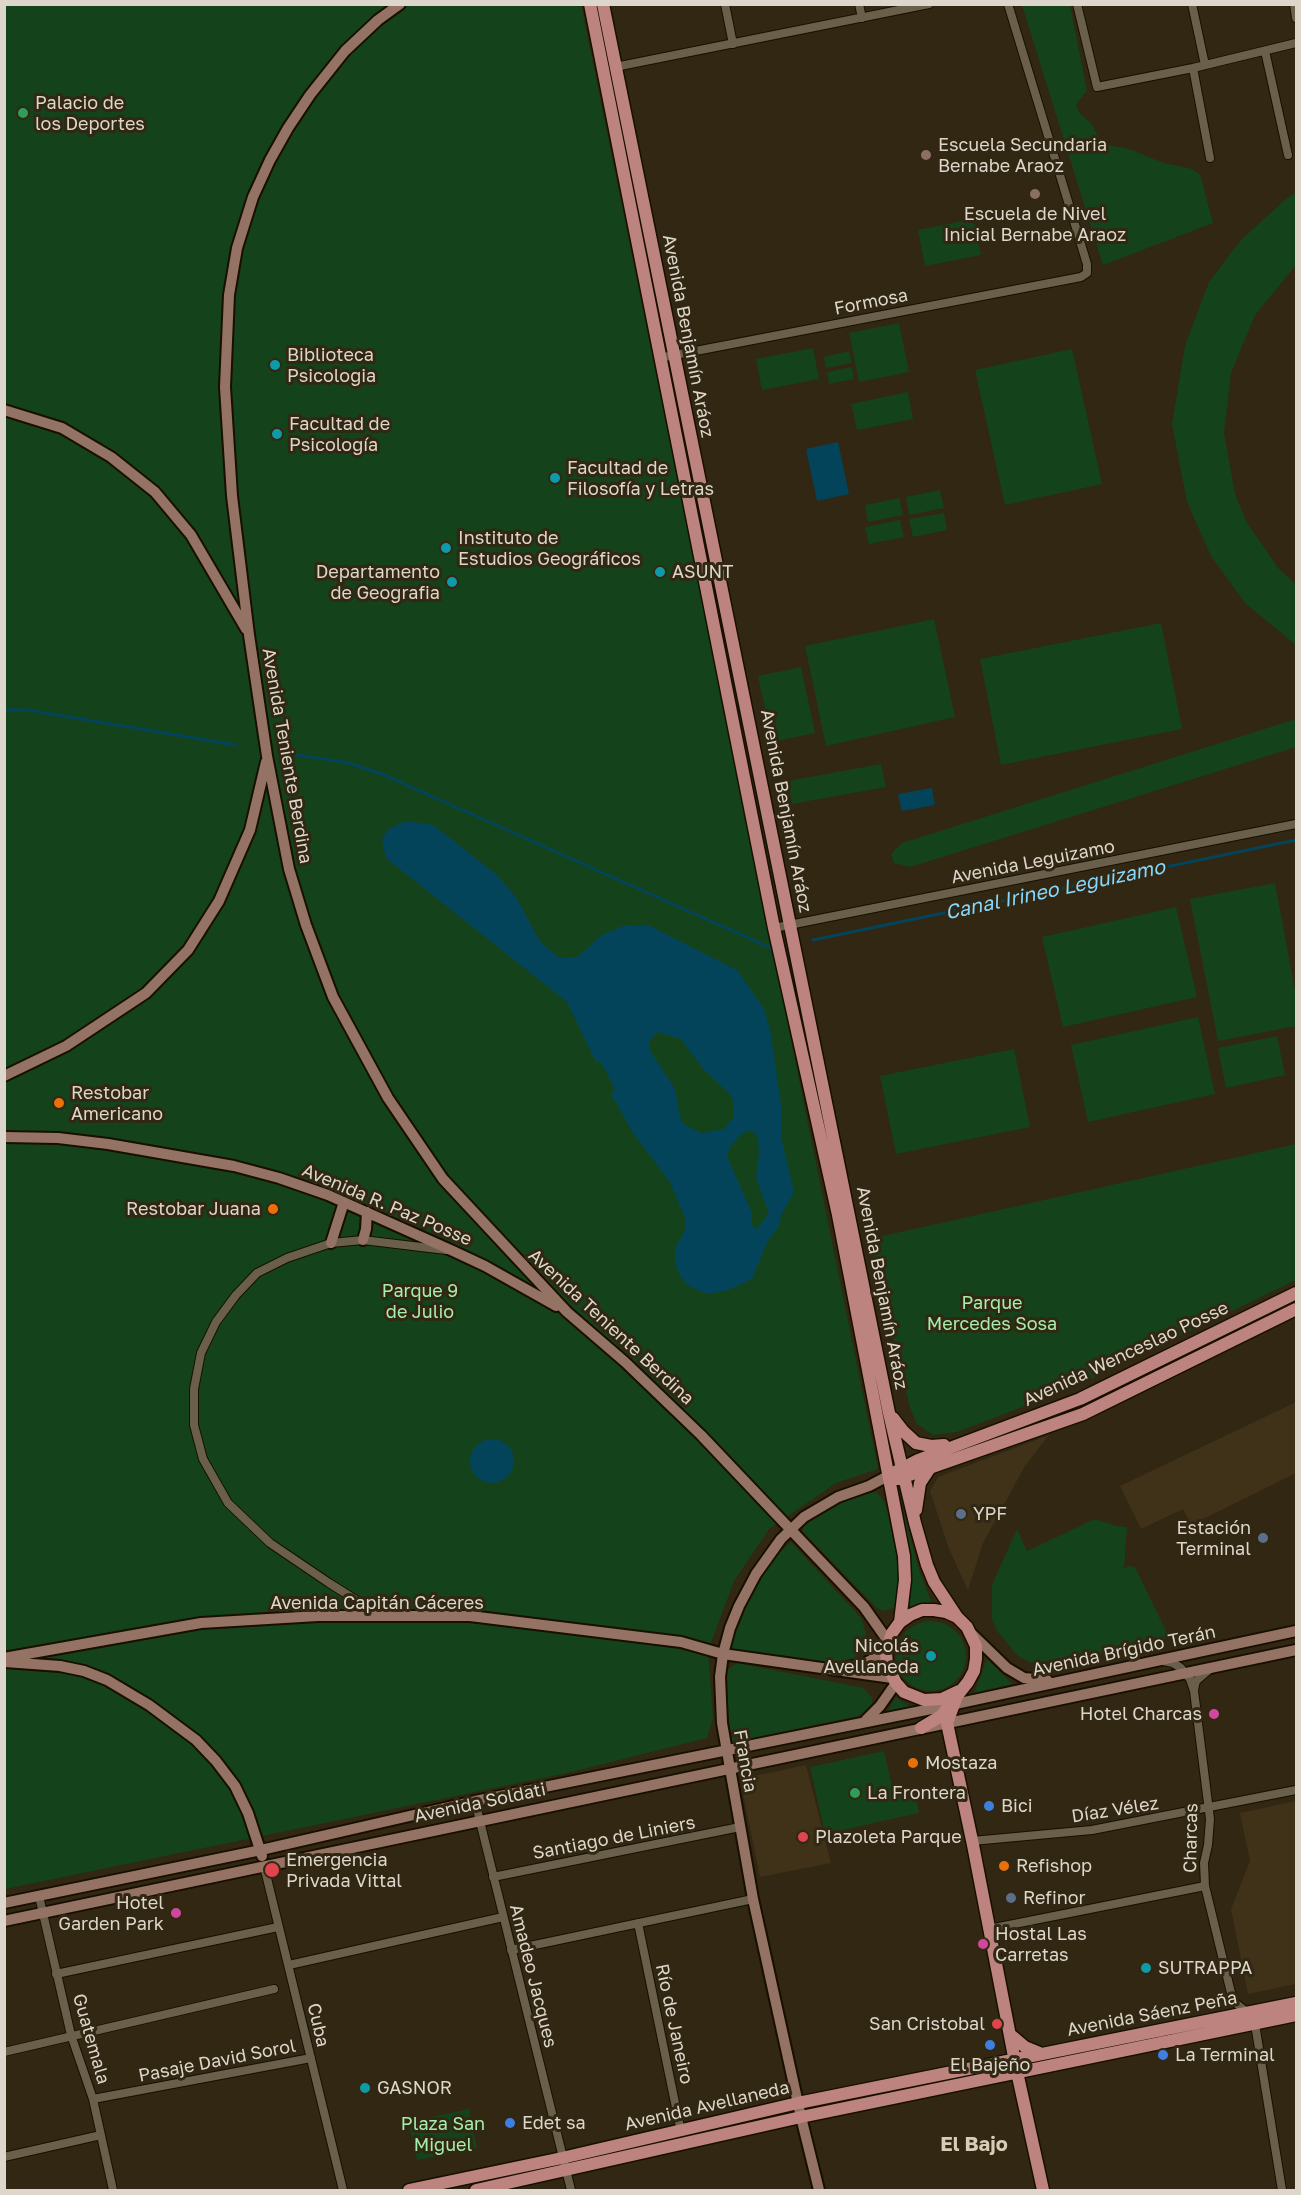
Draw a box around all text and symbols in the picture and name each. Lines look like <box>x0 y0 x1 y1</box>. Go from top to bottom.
place label: Palacio de los Deportes <box>35 92 145 134</box>
marker: Palacio de los Deportes <box>16 106 30 120</box>
place label: Escuela Secundaria Bernabe Araoz <box>938 134 1107 176</box>
marker: Escuela Secundaria Bernabe Araoz <box>919 148 933 162</box>
marker: Escuela de Nivel Inicial Bernabe Araoz <box>1028 187 1042 201</box>
place label: Escuela de Nivel Inicial Bernabe Araoz <box>944 203 1126 246</box>
street label: Avenida Benjamín Aráoz <box>658 232 718 440</box>
street label: Formosa <box>832 284 910 320</box>
place label: Biblioteca Psicologia <box>287 344 376 386</box>
marker: Biblioteca Psicologia <box>268 358 282 372</box>
place label: Facultad de Psicología <box>289 413 390 456</box>
marker: Facultad de Psicología <box>270 427 284 441</box>
place label: Facultad de Filosofía y Letras <box>567 457 714 500</box>
marker: Facultad de Filosofía y Letras <box>548 471 562 485</box>
place label: Instituto de Estudios Geográficos <box>458 527 641 570</box>
marker: Instituto de Estudios Geográficos <box>439 541 453 555</box>
place label: Departamento de Geografia <box>316 561 440 604</box>
place label: ASUNT <box>672 561 733 583</box>
marker: ASUNT <box>653 565 667 579</box>
marker: Departamento de Geografia <box>445 575 459 589</box>
street label: Avenida Teniente Berdina <box>257 646 317 866</box>
street label: Avenida Benjamín Aráoz <box>756 707 816 915</box>
street label: Avenida Leguizamo <box>949 836 1117 888</box>
water label: Canal Irineo Leguizamo <box>943 855 1167 925</box>
place label: Restobar Americano <box>71 1082 163 1124</box>
marker: Restobar Americano <box>52 1096 66 1110</box>
street label: Avenida R. Paz Posse <box>299 1159 475 1251</box>
street label: Avenida Benjamín Aráoz <box>852 1184 912 1392</box>
place label: Restobar Juana <box>126 1198 261 1220</box>
marker: Restobar Juana <box>266 1202 280 1216</box>
street label: Avenida Teniente Berdina <box>524 1245 698 1409</box>
park label: Parque 9 de Julio <box>382 1280 458 1322</box>
park label: Parque Mercedes Sosa <box>927 1292 1057 1334</box>
street label: Avenida Wenceslao Posse <box>1020 1297 1232 1411</box>
place label: YPF <box>973 1503 1007 1525</box>
marker: YPF <box>954 1507 968 1521</box>
place label: Estación Terminal <box>1176 1517 1251 1559</box>
marker: Estación Terminal <box>1256 1531 1270 1545</box>
street label: Avenida Capitán Cáceres <box>270 1592 484 1614</box>
street label: Avenida Brígido Terán <box>1030 1621 1218 1681</box>
place label: Nicolás Avellaneda <box>823 1635 919 1678</box>
marker: Nicolás Avellaneda <box>924 1649 938 1663</box>
place label: Hotel Charcas <box>1080 1703 1202 1725</box>
marker: Hotel Charcas <box>1207 1707 1221 1721</box>
street label: Francia <box>729 1728 761 1794</box>
place label: Mostaza <box>925 1752 998 1774</box>
marker: Mostaza <box>906 1756 920 1770</box>
street label: Avenida Soldati <box>412 1779 548 1827</box>
place label: La Frontera <box>867 1782 966 1804</box>
marker: La Frontera <box>848 1786 862 1800</box>
street label: Díaz Vélez <box>1070 1792 1160 1828</box>
place label: Bici <box>1001 1795 1033 1817</box>
marker: Bici <box>982 1799 996 1813</box>
street label: Charcas <box>1180 1803 1202 1873</box>
street label: Santiago de Liniers <box>531 1812 697 1864</box>
place label: Plazoleta Parque <box>815 1826 962 1848</box>
marker: Plazoleta Parque <box>796 1830 810 1844</box>
place label: Emergencia Privada Vittal <box>286 1849 402 1892</box>
place label: Refishop <box>1016 1855 1092 1877</box>
marker: Refishop <box>997 1859 1011 1873</box>
marker: Emergencia Privada Vittal <box>263 1861 281 1879</box>
place label: Refinor <box>1023 1887 1086 1909</box>
marker: Refinor <box>1004 1891 1018 1905</box>
place label: Hotel Garden Park <box>58 1892 164 1934</box>
street label: Amadeo Jacques <box>505 1902 561 2050</box>
marker: Hotel Garden Park <box>169 1906 183 1920</box>
place label: Hostal Las Carretas <box>995 1923 1087 1966</box>
marker: Hostal Las Carretas <box>976 1937 990 1951</box>
place label: SUTRAPPA <box>1158 1957 1252 1979</box>
marker: SUTRAPPA <box>1139 1961 1153 1975</box>
street label: Río de Janeiro <box>651 1962 697 2086</box>
street label: Avenida Sáenz Peña <box>1065 1987 1239 2041</box>
street label: Guatemala <box>68 1991 114 2087</box>
street label: Cuba <box>302 2001 334 2049</box>
place label: San Cristobal <box>869 2013 985 2035</box>
marker: San Cristobal <box>990 2017 1004 2031</box>
street label: Pasaje David Sorol <box>136 2035 298 2087</box>
marker: El Bajeño <box>983 2038 997 2052</box>
place label: La Terminal <box>1175 2044 1275 2066</box>
marker: La Terminal <box>1156 2048 1170 2062</box>
place label: El Bajeño <box>950 2054 1030 2076</box>
place label: GASNOR <box>377 2077 452 2099</box>
street label: Avenida Avellaneda <box>623 2077 791 2135</box>
marker: GASNOR <box>358 2081 372 2095</box>
place label: Edet sa <box>522 2112 586 2134</box>
park label: Plaza San Miguel <box>401 2113 485 2156</box>
marker: Edet sa <box>503 2116 517 2130</box>
district label: El Bajo <box>940 2133 1008 2157</box>

